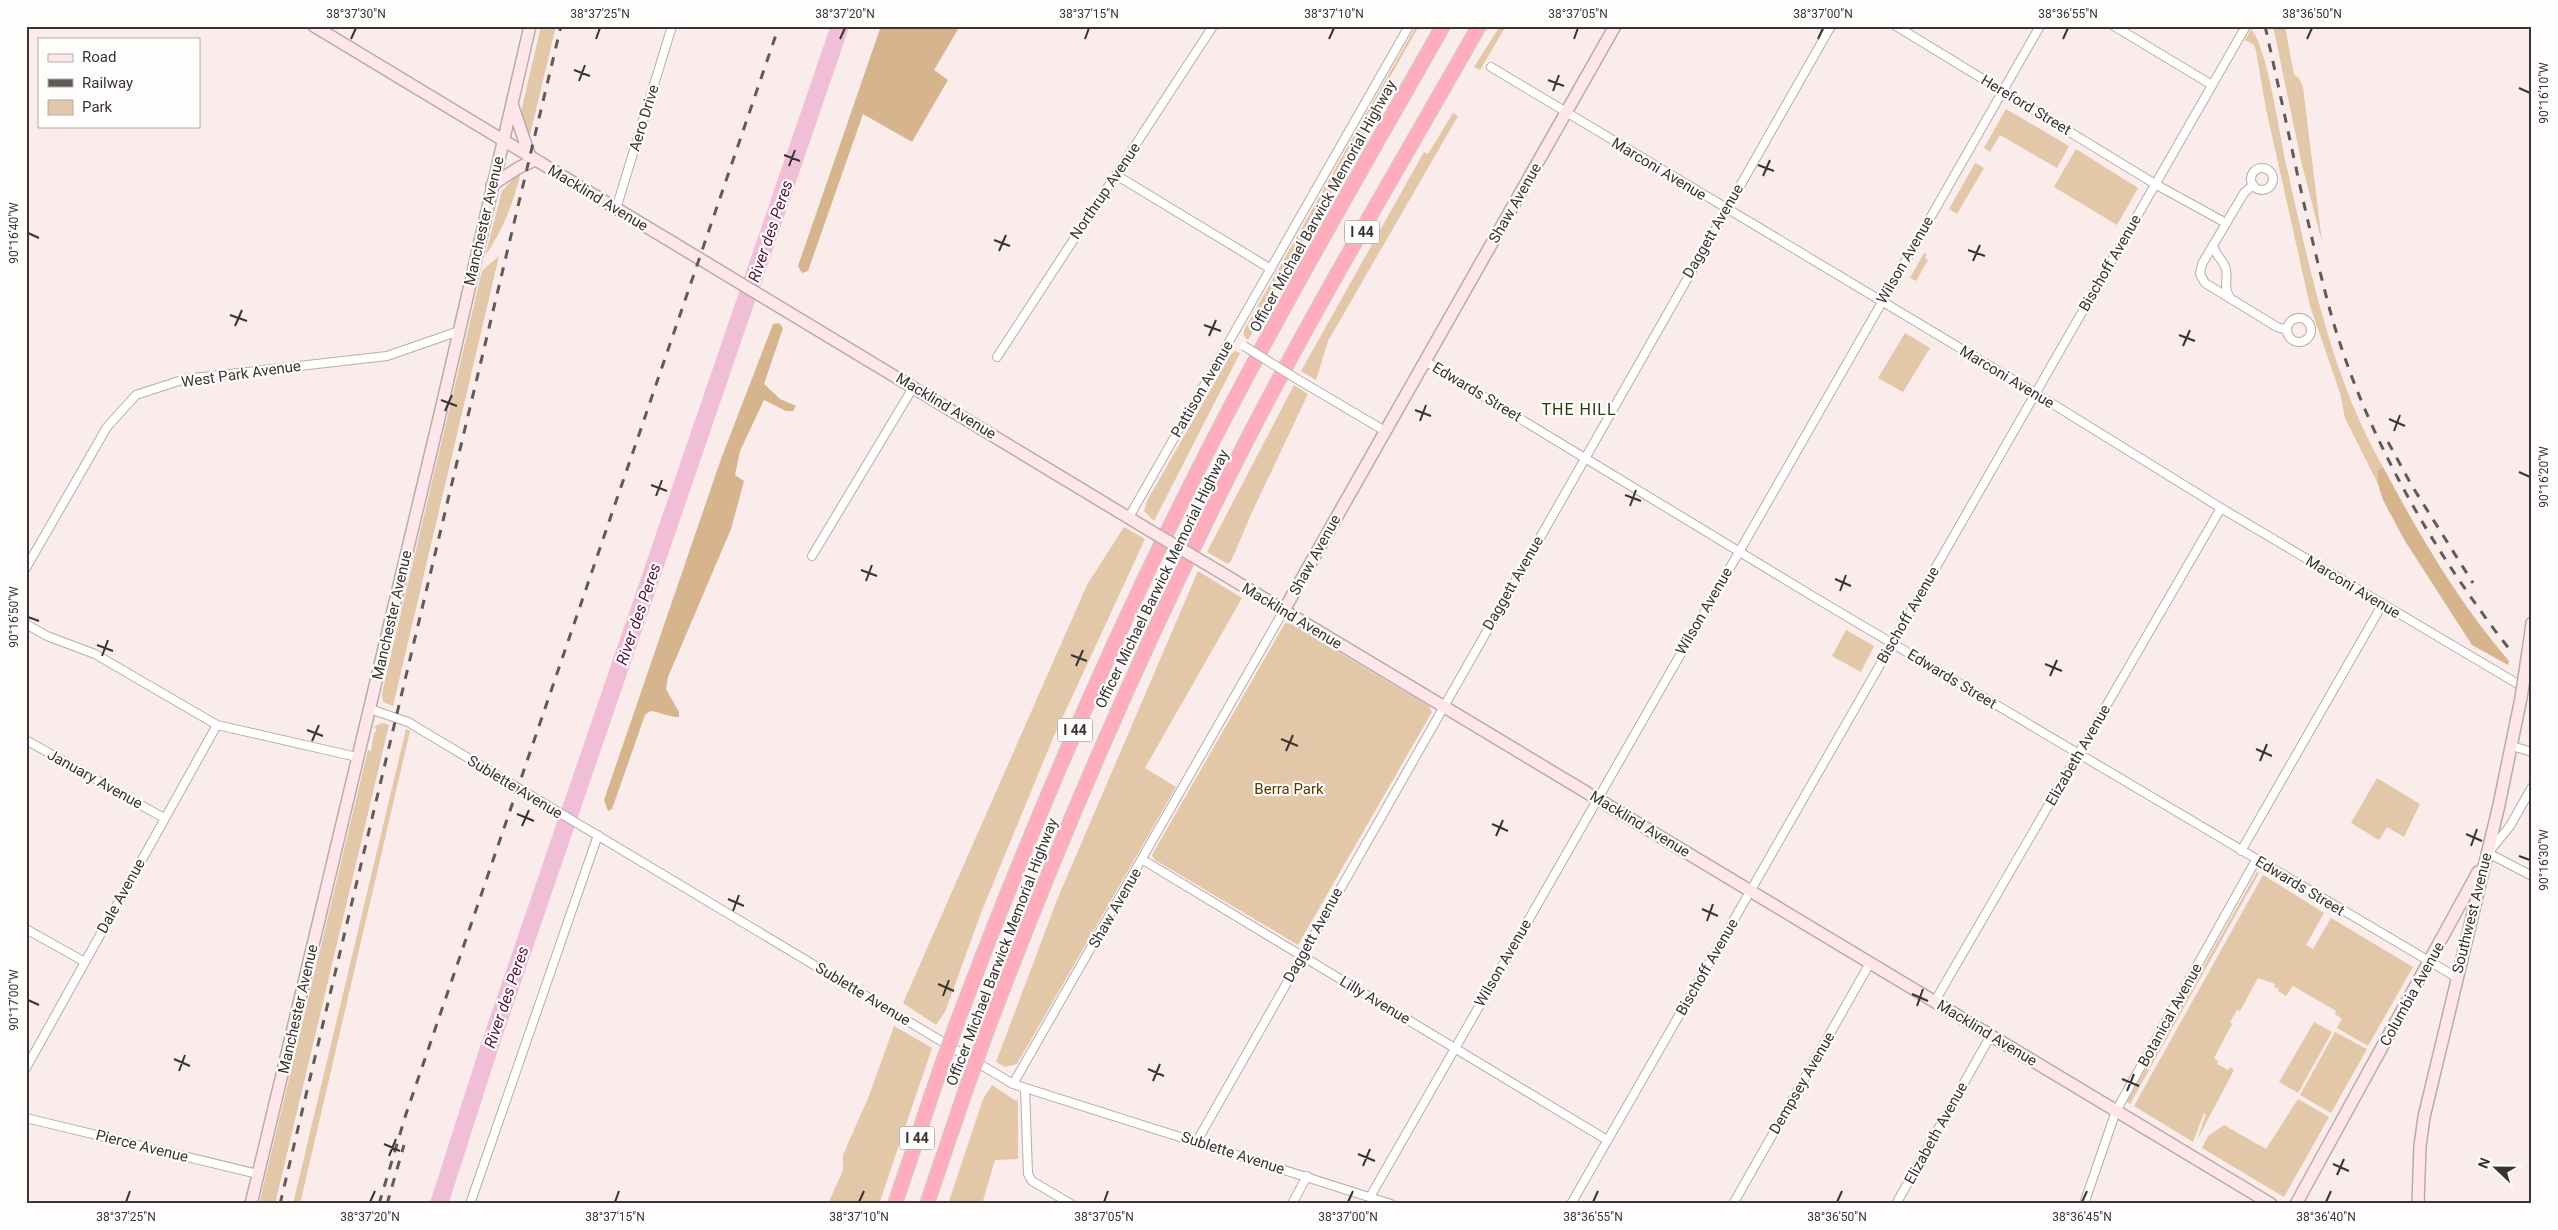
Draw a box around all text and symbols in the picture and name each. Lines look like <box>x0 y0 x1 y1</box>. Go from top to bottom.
text: 38°37'30"N <box>326 7 386 21</box>
text: 38°37'25"N <box>570 7 630 21</box>
text: 38°37'20"N <box>815 7 875 21</box>
text: 38°37'15"N <box>1059 7 1119 21</box>
text: 38°37'10"N <box>1304 7 1364 21</box>
text: 38°37'05"N <box>1548 7 1608 21</box>
text: 38°37'00"N <box>1793 7 1853 21</box>
text: 38°36'55"N <box>2038 7 2098 21</box>
text: 38°36'50"N <box>2282 7 2342 21</box>
legend <box>38 38 200 128</box>
text: Road <box>82 48 116 66</box>
text: 90°16'10"W <box>2537 62 2551 124</box>
street label: Hereford Street <box>1978 71 2074 139</box>
text: Railway <box>82 74 133 92</box>
street label: Officer Michael Barwick Memorial Highway <box>1246 77 1400 335</box>
street label: Aero Drive <box>625 83 663 153</box>
text: Park <box>82 98 113 116</box>
street label: Marconi Avenue <box>1608 134 1710 204</box>
street label: Northrup Avenue <box>1066 139 1144 243</box>
street label: Manchester Avenue <box>460 155 508 287</box>
street label: Shaw Avenue <box>1485 160 1545 246</box>
street label: Macklind Avenue <box>545 161 651 235</box>
water label: River des Peres <box>744 178 797 285</box>
street label: Daggett Avenue <box>1679 181 1747 281</box>
text: 90°16'40"W <box>7 202 21 264</box>
street label: Bischoff Avenue <box>2075 211 2145 315</box>
street label: Wilson Avenue <box>1873 213 1937 307</box>
road number: I 44 <box>1344 220 1380 243</box>
street label: Pattison Avenue <box>1167 338 1237 440</box>
street label: Marconi Avenue <box>1956 342 2058 412</box>
street label: West Park Avenue <box>180 357 302 391</box>
street label: Edwards Street <box>1429 358 1525 426</box>
street label: Macklind Avenue <box>893 369 999 443</box>
district label: THE HILL <box>1541 400 1617 419</box>
text: 90°16'20"W <box>2537 446 2551 508</box>
street label: Officer Michael Barwick Memorial Highway <box>1091 447 1233 711</box>
street label: Shaw Avenue <box>1285 512 1345 598</box>
street label: Daggett Avenue <box>1479 533 1547 633</box>
street label: Manchester Avenue <box>368 549 416 681</box>
street label: Marconi Avenue <box>2302 552 2404 622</box>
water label: River des Peres <box>612 561 665 668</box>
street label: Bischoff Avenue <box>1873 563 1943 667</box>
street label: Wilson Avenue <box>1672 564 1736 658</box>
street label: Macklind Avenue <box>1239 579 1345 653</box>
text: 90°16'50"W <box>7 586 21 648</box>
street label: Edwards Street <box>1904 645 2000 713</box>
street label: Elizabeth Avenue <box>2042 701 2114 809</box>
road number: I 44 <box>1058 718 1092 742</box>
street label: January Avenue <box>44 745 146 813</box>
street label: Sublette Avenue <box>464 752 566 822</box>
park label: Berra Park <box>1254 780 1324 798</box>
street label: Macklind Avenue <box>1587 787 1693 861</box>
street label: Officer Michael Barwick Memorial Highway <box>942 816 1062 1088</box>
text: 90°16'30"W <box>2537 829 2551 891</box>
street label: Southwest Avenue <box>2448 851 2496 975</box>
street label: Edwards Street <box>2252 852 2348 920</box>
street label: Dale Avenue <box>93 856 149 936</box>
street label: Shaw Avenue <box>1085 865 1145 951</box>
street label: Daggett Avenue <box>1280 885 1346 985</box>
street label: Bischoff Avenue <box>1672 915 1742 1019</box>
street label: Wilson Avenue <box>1471 916 1535 1010</box>
street label: Columbia Avenue <box>2376 939 2448 1049</box>
street label: Manchester Avenue <box>274 943 322 1075</box>
water label: River des Peres <box>480 944 533 1051</box>
street label: Sublette Avenue <box>812 959 914 1029</box>
street label: Botanical Avenue <box>2134 960 2206 1070</box>
text: 90°17'00"W <box>7 969 21 1031</box>
street label: Lilly Avenue <box>1337 972 1413 1028</box>
street label: Macklind Avenue <box>1934 996 2040 1070</box>
street label: Dempsey Avenue <box>1765 1029 1839 1137</box>
street label: Elizabeth Avenue <box>1901 1079 1971 1187</box>
street label: Pierce Avenue <box>94 1126 190 1166</box>
road number: I 44 <box>900 1126 934 1150</box>
street label: Sublette Avenue <box>1179 1128 1287 1178</box>
north arrow <box>2470 1142 2520 1192</box>
text: N <box>2475 1156 2493 1171</box>
text: 38°37'25"N <box>96 1210 156 1224</box>
text: 38°37'20"N <box>340 1210 400 1224</box>
text: 38°37'15"N <box>585 1210 645 1224</box>
text: 38°37'10"N <box>829 1210 889 1224</box>
text: 38°37'05"N <box>1074 1210 1134 1224</box>
text: 38°37'00"N <box>1318 1210 1378 1224</box>
text: 38°36'55"N <box>1563 1210 1623 1224</box>
text: 38°36'50"N <box>1807 1210 1867 1224</box>
text: 38°36'45"N <box>2052 1210 2112 1224</box>
text: 38°36'40"N <box>2296 1210 2356 1224</box>

